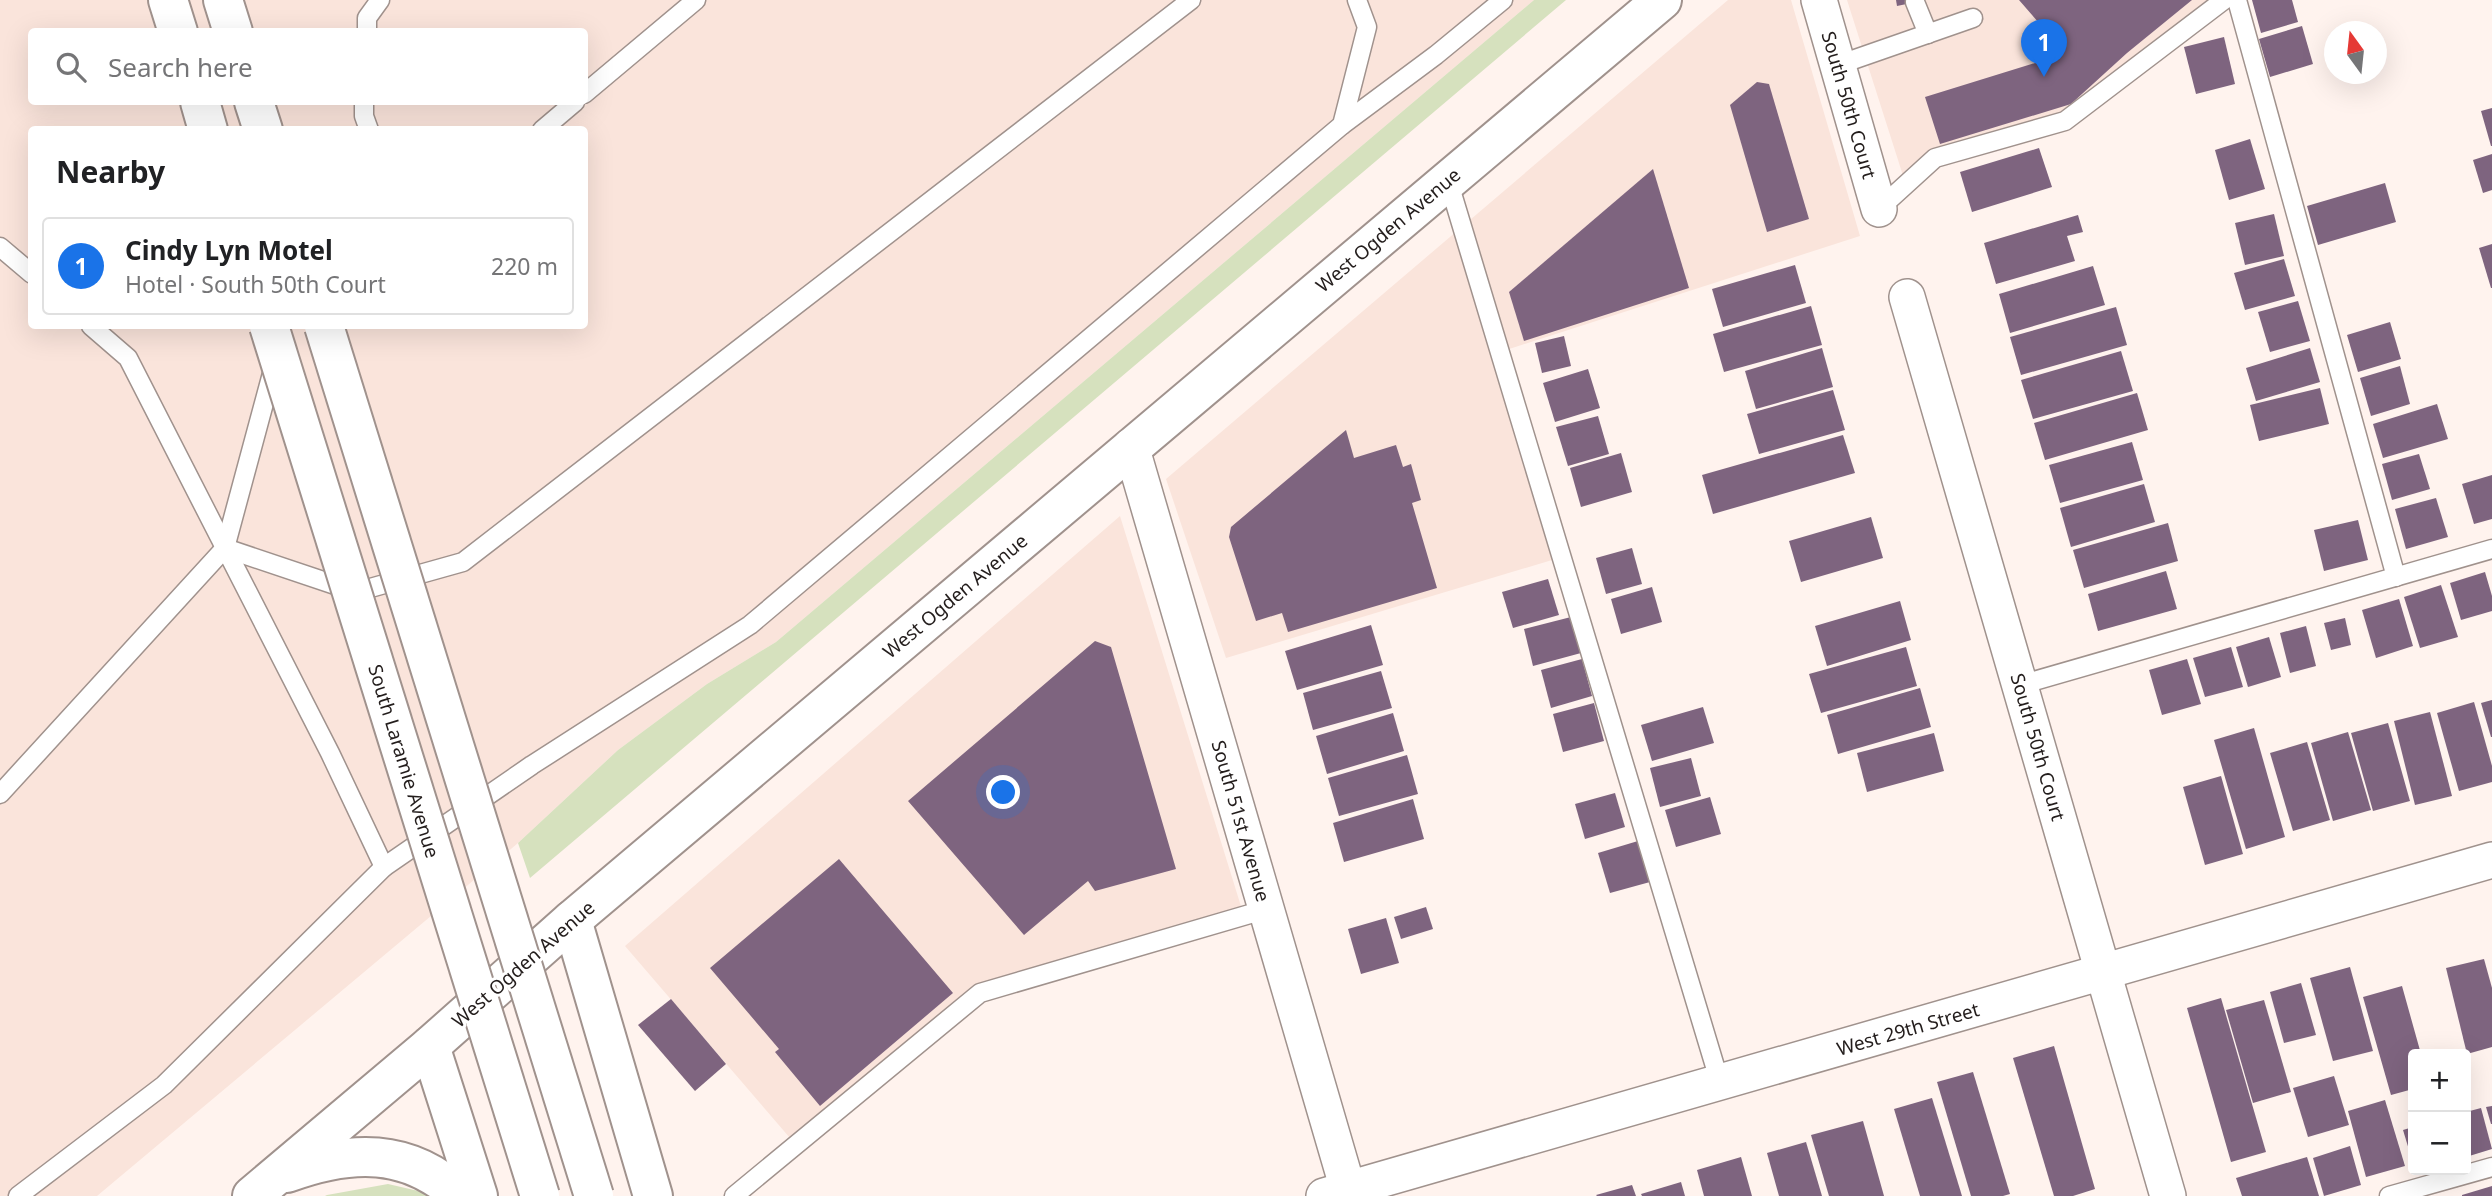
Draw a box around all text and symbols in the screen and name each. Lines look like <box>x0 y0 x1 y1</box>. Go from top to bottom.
pin: 1 <box>2021 19 2067 77</box>
north arrow <box>2324 21 2387 84</box>
search box <box>28 28 588 105</box>
street label: South 50th Court <box>1815 28 1883 182</box>
icon: search <box>52 48 90 86</box>
text: Search here <box>108 49 253 85</box>
text: Nearby <box>56 151 165 192</box>
street label: West Ogden Avenue <box>1310 162 1466 298</box>
text: Cindy Lyn Motel <box>125 232 333 268</box>
text: 1 <box>74 250 88 282</box>
text: 220 m <box>491 250 558 282</box>
text: Hotel · South 50th Court <box>125 268 386 300</box>
street label: West Ogden Avenue <box>877 528 1033 664</box>
street label: South Laramie Avenue <box>362 661 446 861</box>
street label: South 50th Court <box>2004 670 2072 824</box>
street label: South 51st Avenue <box>1206 737 1276 905</box>
your location <box>986 775 1020 809</box>
street label: West Ogden Avenue <box>446 895 600 1033</box>
street label: West 29th Street <box>1834 996 1982 1062</box>
map controls <box>2408 1049 2471 1175</box>
button: + <box>2408 1049 2471 1112</box>
button: − <box>2408 1112 2471 1175</box>

